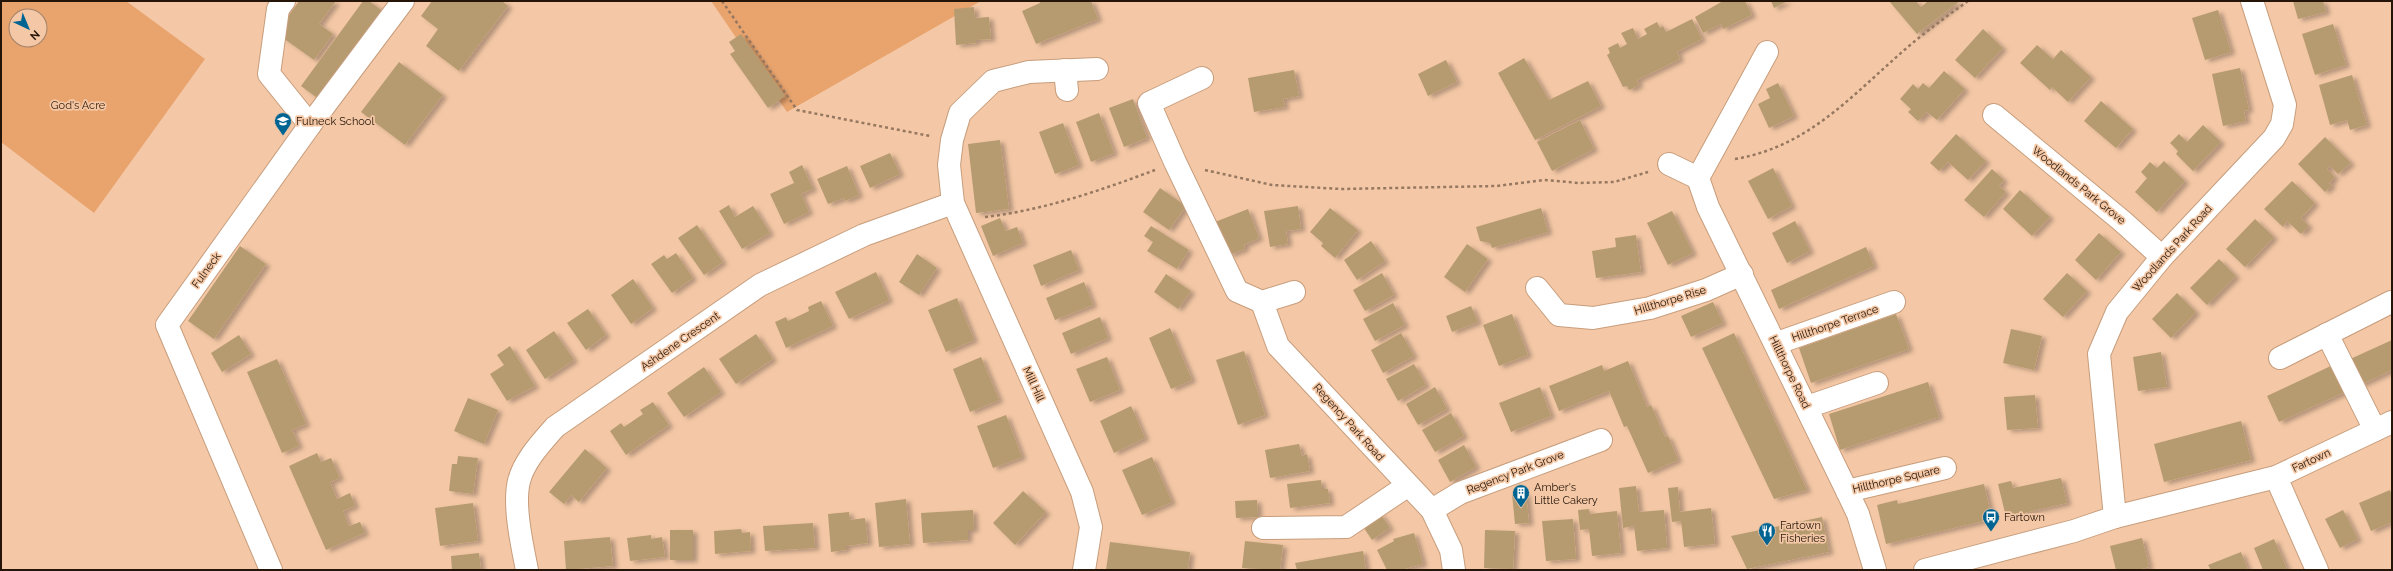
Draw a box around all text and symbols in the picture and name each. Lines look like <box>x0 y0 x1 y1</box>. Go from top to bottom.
north arrow <box>8 8 48 48</box>
text: N <box>27 27 42 42</box>
park label: God's Acre <box>51 99 106 112</box>
school or university icon: Fulneck School <box>273 111 293 136</box>
place label: Fulneck School <box>296 115 374 128</box>
street label: Woodlands Park Grove <box>2029 144 2128 227</box>
street label: Woodlands Park Road <box>2130 202 2215 295</box>
street label: Fulneck <box>189 250 224 290</box>
street label: Hillthorpe Rise <box>1633 283 1708 318</box>
street label: Hillthorpe Terrace <box>1790 302 1881 344</box>
street label: Ashdene Crescent <box>638 309 723 374</box>
street label: Hillthorpe Road <box>1766 334 1813 411</box>
street label: Mill Hill <box>1020 365 1047 404</box>
street label: Regency Park Road <box>1311 381 1387 464</box>
street label: Fartown <box>2290 446 2332 475</box>
street label: Regency Park Grove <box>1465 448 1566 497</box>
street label: Hillthorpe Square <box>1851 463 1942 496</box>
place label: Amber's Little Cakery <box>1534 481 1598 507</box>
building icon: Amber's Little Cakery <box>1511 483 1531 508</box>
bus stop icon: Fartown <box>1981 507 2001 532</box>
place label: Fartown <box>2004 511 2045 524</box>
place label: Fartown Fisheries <box>1780 519 1825 545</box>
restaurant icon: Fartown Fisheries <box>1757 521 1777 546</box>

